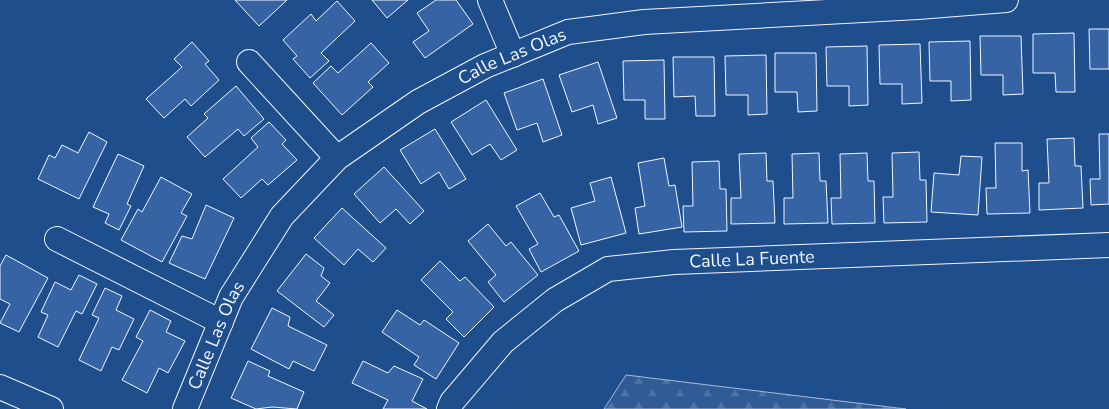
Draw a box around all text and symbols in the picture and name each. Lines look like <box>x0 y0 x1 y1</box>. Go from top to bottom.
street label: Calle Las Olas <box>453 22 570 90</box>
street label: Calle La Fuente <box>689 245 815 273</box>
street label: Calle Las Olas <box>182 276 250 393</box>

